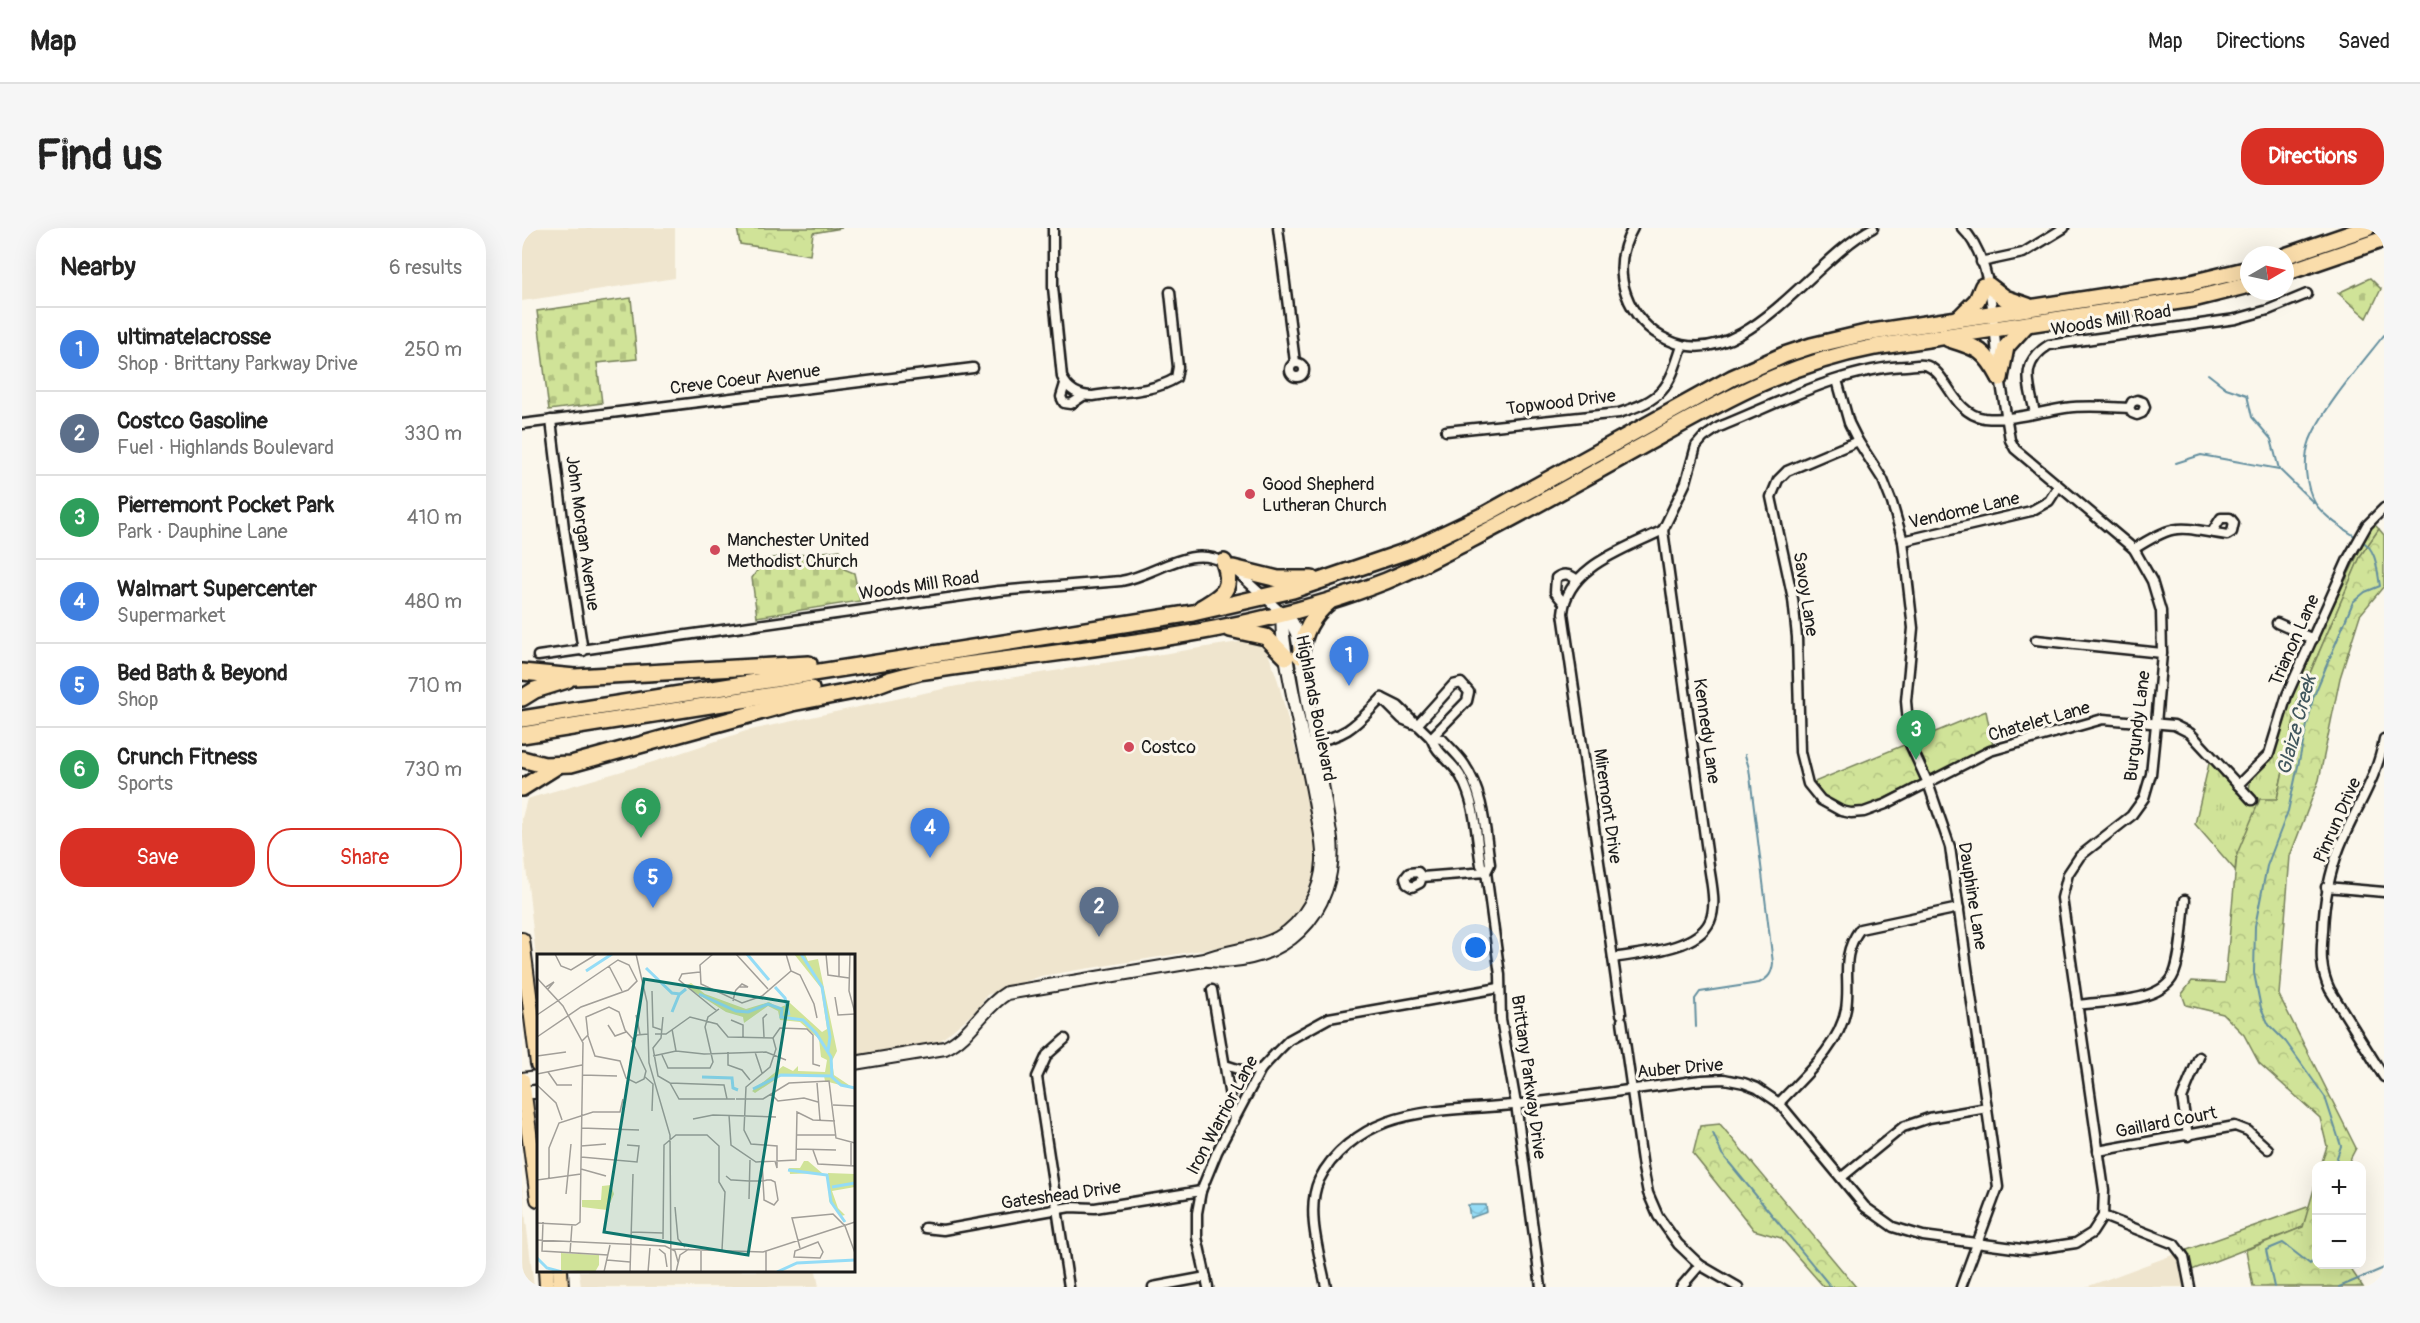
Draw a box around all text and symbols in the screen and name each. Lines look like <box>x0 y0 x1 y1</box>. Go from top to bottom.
text: Map <box>30 24 76 59</box>
text: Map <box>2148 28 2183 55</box>
text: Directions <box>2216 28 2305 55</box>
text: Saved <box>2338 28 2390 55</box>
button: Directions <box>2241 128 2384 185</box>
text: Find us <box>36 130 162 182</box>
north arrow <box>2240 246 2294 300</box>
text: Nearby <box>60 251 136 283</box>
text: 6 results <box>389 255 462 280</box>
street label: Woods Mill Road <box>2049 300 2173 341</box>
text: ultimatelacrosse <box>117 323 271 351</box>
text: 1 <box>76 337 83 362</box>
text: 250 m <box>404 337 462 362</box>
text: Shop · Brittany Parkway Drive <box>117 351 358 376</box>
street label: Creve Coeur Avenue <box>669 359 822 400</box>
street label: Topwood Drive <box>1505 384 1617 421</box>
text: Costco Gasoline <box>117 407 268 435</box>
text: 2 <box>74 421 85 446</box>
text: 330 m <box>404 421 462 446</box>
text: Fuel · Highlands Boulevard <box>117 435 334 460</box>
street label: John Morgan Avenue <box>560 454 605 612</box>
place label: Good Shepherd Lutheran Church <box>1262 473 1387 517</box>
marker: Good Shepherd Lutheran Church <box>1243 487 1257 501</box>
street label: Vendome Lane <box>1907 487 2022 534</box>
text: Pierremont Pocket Park <box>117 491 334 519</box>
text: 3 <box>74 505 85 530</box>
text: 410 m <box>407 505 462 530</box>
text: Park · Dauphine Lane <box>117 519 288 544</box>
place label: Manchester United Methodist Church <box>727 529 869 573</box>
marker: Manchester United Methodist Church <box>708 543 722 557</box>
street label: Savoy Lane <box>1787 550 1824 638</box>
street label: Woods Mill Road <box>857 566 981 605</box>
text: Walmart Supercenter <box>117 575 317 603</box>
text: 4 <box>74 589 85 614</box>
text: 480 m <box>405 589 462 614</box>
street label: Trianon Lane <box>2264 591 2325 690</box>
text: Supermarket <box>117 603 226 628</box>
street label: Highlands Boulevard <box>1290 633 1341 783</box>
pin: 1 <box>1330 636 1368 686</box>
text: Bed Bath & Beyond <box>117 659 288 687</box>
street label: Burgundy Lane <box>2119 669 2156 783</box>
water label: Glaize Creek <box>2271 671 2322 778</box>
text: 5 <box>74 673 85 698</box>
text: 710 m <box>408 673 462 698</box>
street label: Kennedy Lane <box>1688 677 1725 785</box>
text: Shop <box>117 687 158 712</box>
street label: Chatelet Lane <box>1986 696 2093 747</box>
pin: 3 <box>1896 710 1936 760</box>
place label: Costco <box>1141 736 1196 759</box>
marker: Costco <box>1122 740 1136 754</box>
text: Crunch Fitness <box>117 743 257 771</box>
street label: Miremont Drive <box>1588 747 1627 865</box>
text: 6 <box>74 757 85 782</box>
text: 730 m <box>405 757 462 782</box>
text: Sports <box>117 771 173 796</box>
street label: Pinrun Drive <box>2308 774 2367 867</box>
pin: 6 <box>622 788 660 838</box>
pin: 4 <box>910 808 950 858</box>
button: Save <box>60 828 255 887</box>
button: Share <box>267 828 462 887</box>
street label: Dauphine Lane <box>1953 841 1992 952</box>
pin: 5 <box>634 858 672 908</box>
pin: 2 <box>1080 888 1118 937</box>
your location <box>1461 933 1490 962</box>
inset map <box>537 954 855 1272</box>
street label: Brittany Parkway Drive <box>1506 993 1551 1161</box>
street label: Iron Warrior Lane <box>1181 1052 1264 1179</box>
street label: Auber Drive <box>1636 1053 1724 1084</box>
street label: Gaillard Court <box>2113 1101 2219 1144</box>
map controls <box>2312 1161 2366 1269</box>
button: + <box>2312 1161 2366 1215</box>
street label: Gateshead Drive <box>1000 1176 1123 1215</box>
button: − <box>2312 1215 2366 1269</box>

